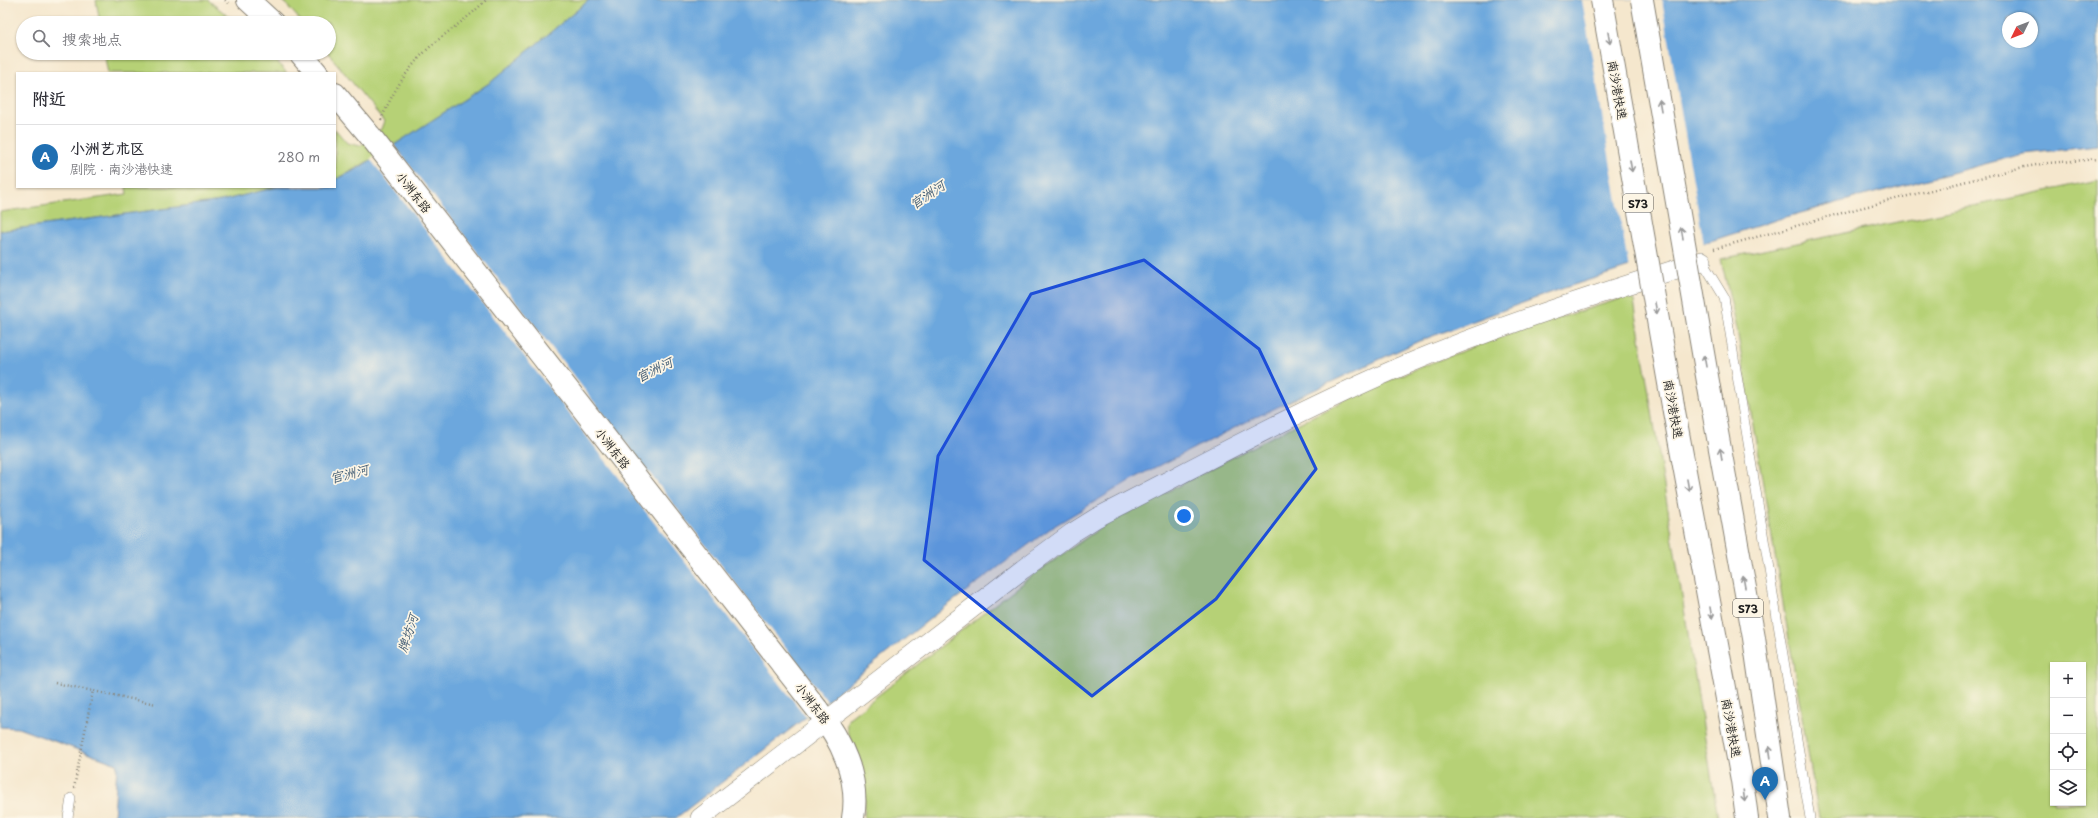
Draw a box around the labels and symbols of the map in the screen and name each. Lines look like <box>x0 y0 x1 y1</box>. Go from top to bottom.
north arrow <box>2002 12 2038 48</box>
one-way arrow <box>1605 32 1613 45</box>
street label: 南沙港快速 <box>1604 59 1632 121</box>
one-way arrow <box>1656 99 1664 112</box>
one-way arrow <box>1628 160 1636 173</box>
street label: 小洲东路 <box>392 168 436 216</box>
water label: 官洲河 <box>906 174 950 213</box>
road number: S73 <box>1623 194 1653 212</box>
one-way arrow <box>1678 227 1686 240</box>
one-way arrow <box>1652 301 1660 314</box>
water label: 官洲河 <box>632 351 677 386</box>
one-way arrow <box>1700 355 1708 368</box>
street label: 南沙港快速 <box>1660 378 1688 440</box>
street label: 小洲东路 <box>591 424 635 472</box>
one-way arrow <box>1717 448 1725 461</box>
water label: 官洲河 <box>328 459 372 487</box>
one-way arrow <box>1684 478 1692 491</box>
your location <box>1174 506 1194 526</box>
one-way arrow <box>1739 576 1747 589</box>
road number: S73 <box>1733 599 1763 617</box>
one-way arrow <box>1707 606 1715 619</box>
water label: 牌坊河 <box>392 610 423 654</box>
street label: 小洲东路 <box>791 678 835 728</box>
street label: 南沙港快速 <box>1718 697 1746 759</box>
one-way arrow <box>1766 746 1774 759</box>
pin: A <box>1752 767 1778 800</box>
one-way arrow <box>1740 789 1748 802</box>

